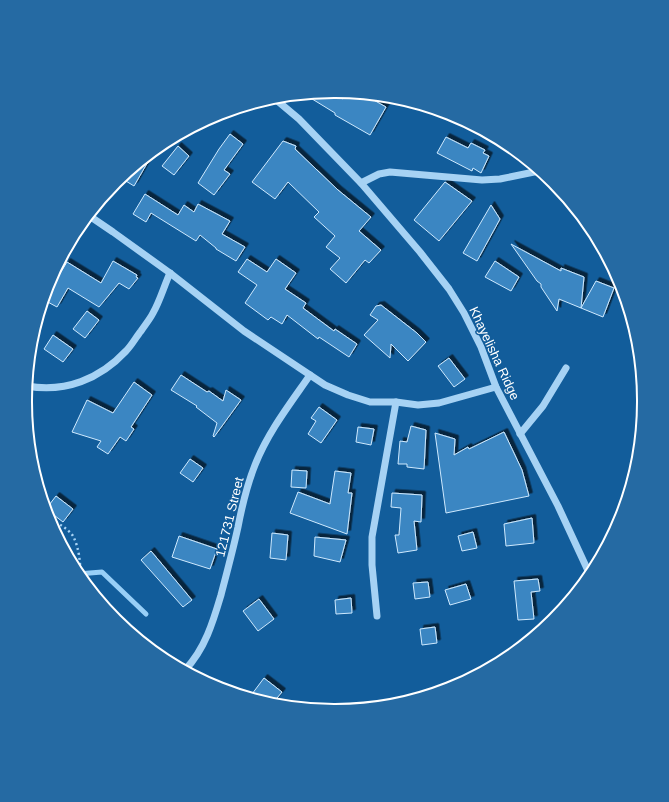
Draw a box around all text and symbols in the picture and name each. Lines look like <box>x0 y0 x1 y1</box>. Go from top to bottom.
street label: Khayelisha Ridge <box>466 304 523 402</box>
street label: 121731 Street <box>212 475 247 559</box>

